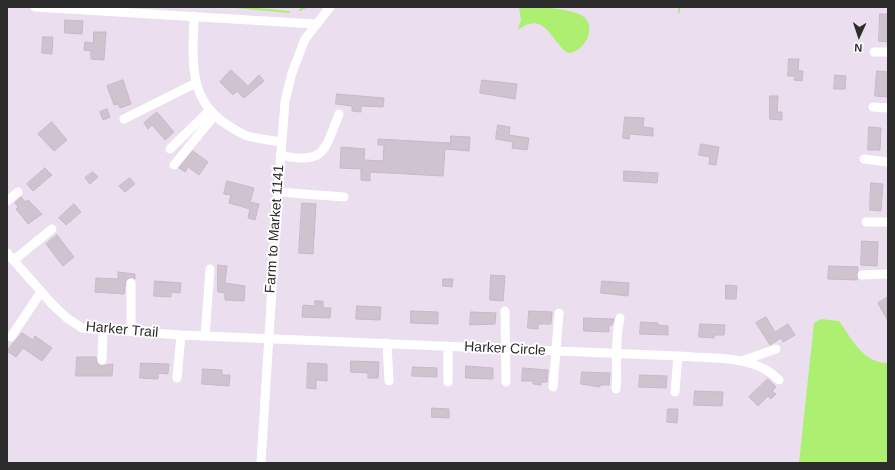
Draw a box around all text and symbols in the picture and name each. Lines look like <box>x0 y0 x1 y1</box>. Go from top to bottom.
north arrow <box>839 16 879 56</box>
text: N <box>854 42 863 54</box>
street label: Farm to Market 1141 <box>262 164 288 294</box>
street label: Harker Trail <box>85 318 159 342</box>
street label: Harker Circle <box>464 338 546 360</box>

